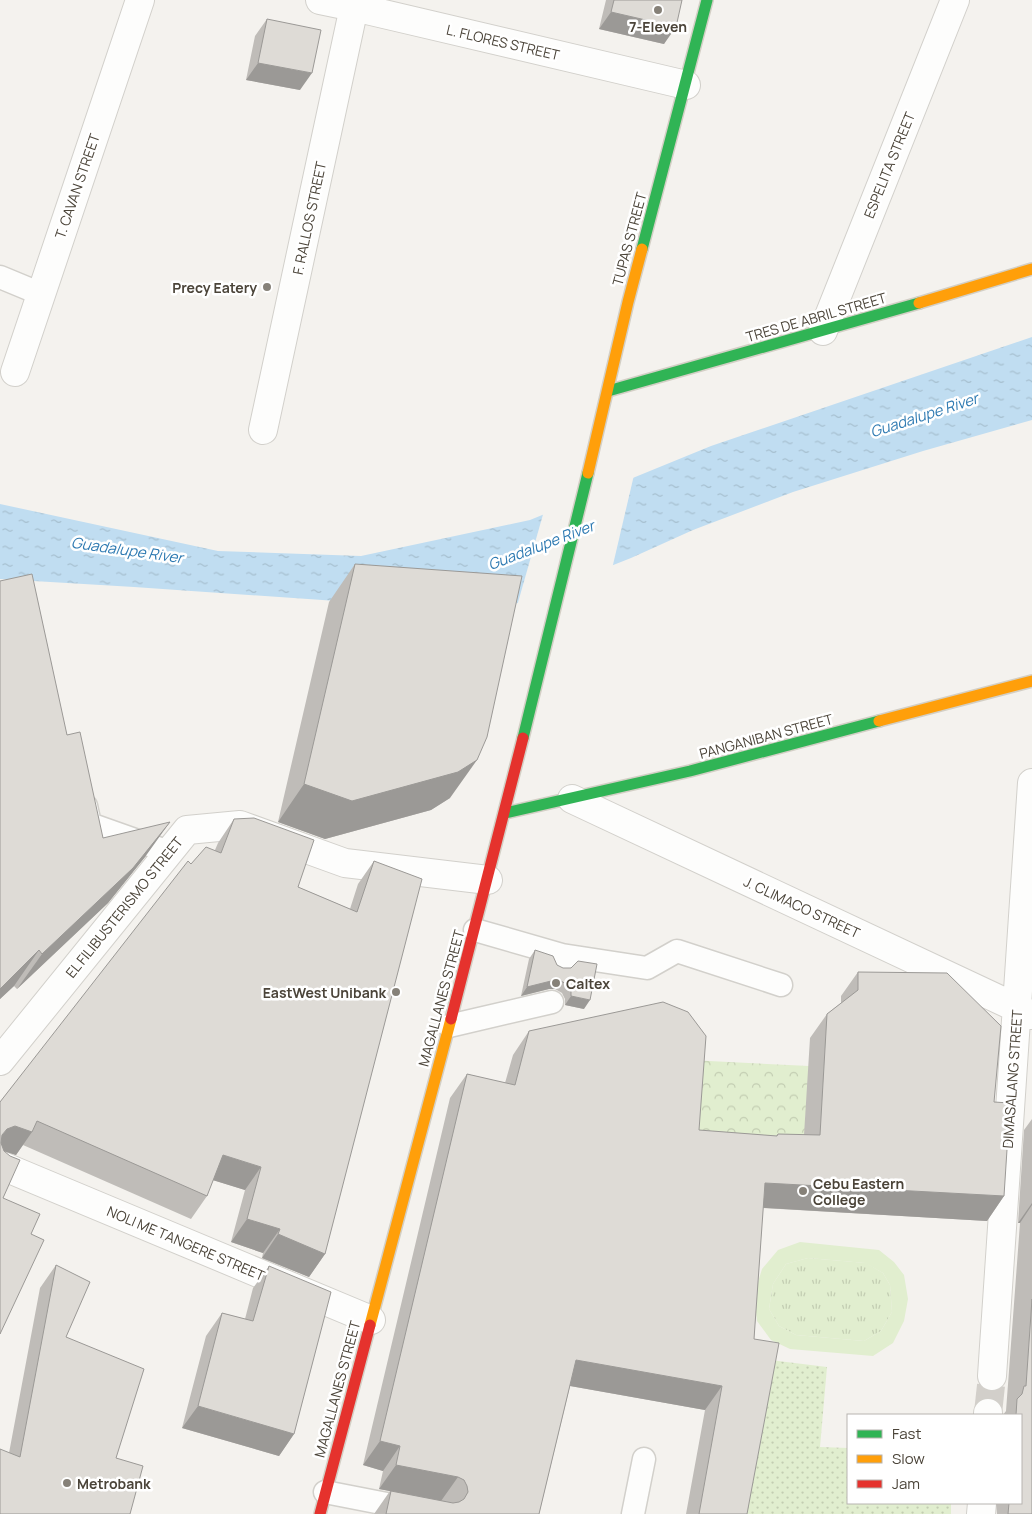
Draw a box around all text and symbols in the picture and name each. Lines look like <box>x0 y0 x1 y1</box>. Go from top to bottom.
marker: 7-Eleven <box>652 4 664 16</box>
place label: 7-Eleven <box>629 17 687 36</box>
street label: L. FLORES STREET <box>445 20 562 64</box>
street label: ESPELITA STREET <box>859 108 919 221</box>
street label: T. CAVAN STREET <box>50 130 104 241</box>
street label: F. RALLOS STREET <box>288 159 330 276</box>
street label: TUPAS STREET <box>607 190 651 288</box>
place label: Precy Eatery <box>172 278 257 297</box>
marker: Precy Eatery <box>261 281 273 293</box>
street label: TRES DE ABRIL STREET <box>744 288 889 346</box>
water label: Guadalupe River <box>867 387 983 442</box>
water label: Guadalupe River <box>485 514 600 575</box>
water label: Guadalupe River <box>70 532 187 569</box>
street label: PANGANIBAN STREET <box>697 709 835 763</box>
street label: EL FILIBUSTERISMO STREET <box>61 832 187 982</box>
street label: J. CLIMACO STREET <box>741 872 864 943</box>
street label: MAGALLANES STREET <box>414 927 469 1068</box>
place label: Caltex <box>566 974 610 993</box>
marker: Caltex <box>550 977 562 989</box>
place label: EastWest Unibank <box>263 983 386 1002</box>
marker: EastWest Unibank <box>390 986 402 998</box>
street label: DIMASALANG STREET <box>998 1008 1026 1149</box>
place label: Cebu Eastern College <box>813 1174 904 1209</box>
marker: Cebu Eastern College <box>797 1185 809 1197</box>
street label: NOLI ME TANGERE STREET <box>104 1201 268 1285</box>
street label: MAGALLANES STREET <box>310 1318 365 1459</box>
legend <box>847 1414 1022 1504</box>
text: Fast <box>892 1423 921 1444</box>
text: Slow <box>892 1448 925 1469</box>
text: Jam <box>892 1473 920 1494</box>
place label: Metrobank <box>77 1474 151 1493</box>
marker: Metrobank <box>61 1477 73 1489</box>

